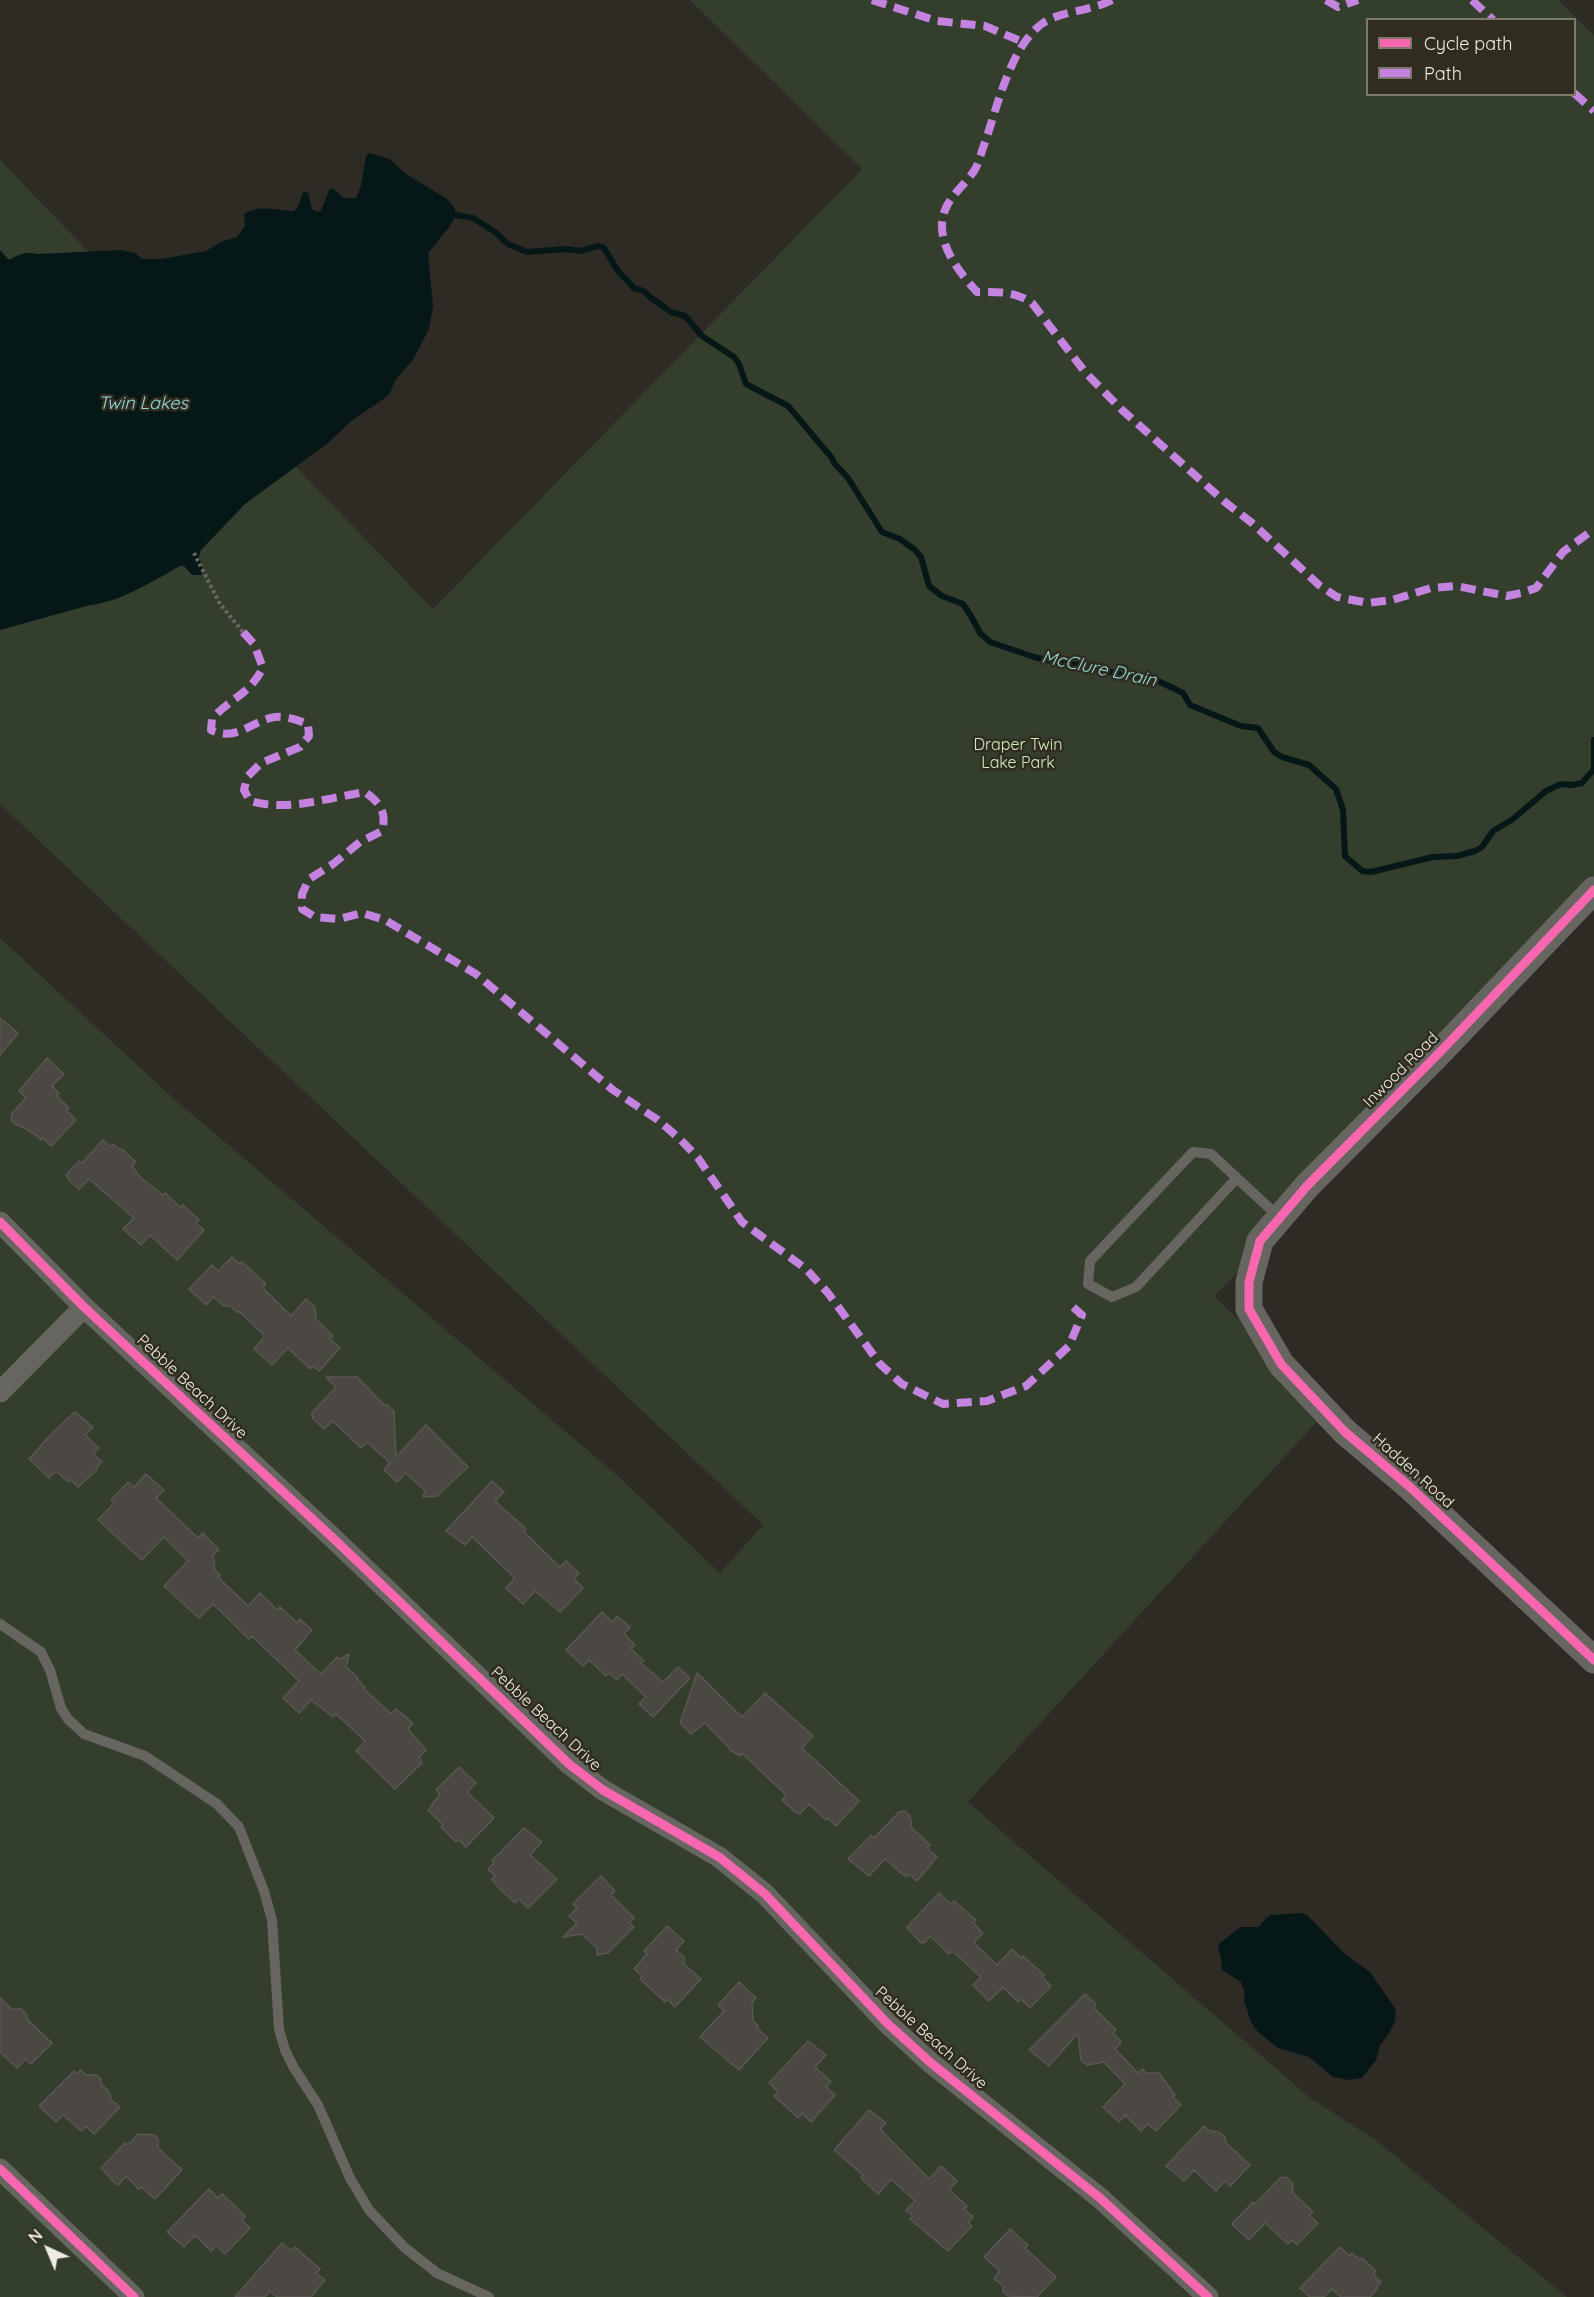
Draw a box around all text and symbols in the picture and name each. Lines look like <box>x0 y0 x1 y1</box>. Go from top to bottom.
legend <box>1366 18 1576 96</box>
text: Cycle path <box>1424 32 1512 55</box>
text: Path <box>1424 62 1462 85</box>
water label: Twin Lakes <box>98 393 188 415</box>
water label: McClure Drain <box>1040 646 1158 692</box>
park label: Draper Twin Lake Park <box>974 735 1062 773</box>
street label: Inwood Road <box>1359 1028 1443 1112</box>
street label: Pebble Beach Drive <box>133 1331 251 1443</box>
street label: Hadden Road <box>1368 1429 1458 1513</box>
street label: Pebble Beach Drive <box>487 1663 605 1775</box>
street label: Pebble Beach Drive <box>871 1983 991 2093</box>
north arrow <box>18 2219 78 2279</box>
text: N <box>24 2225 47 2247</box>

